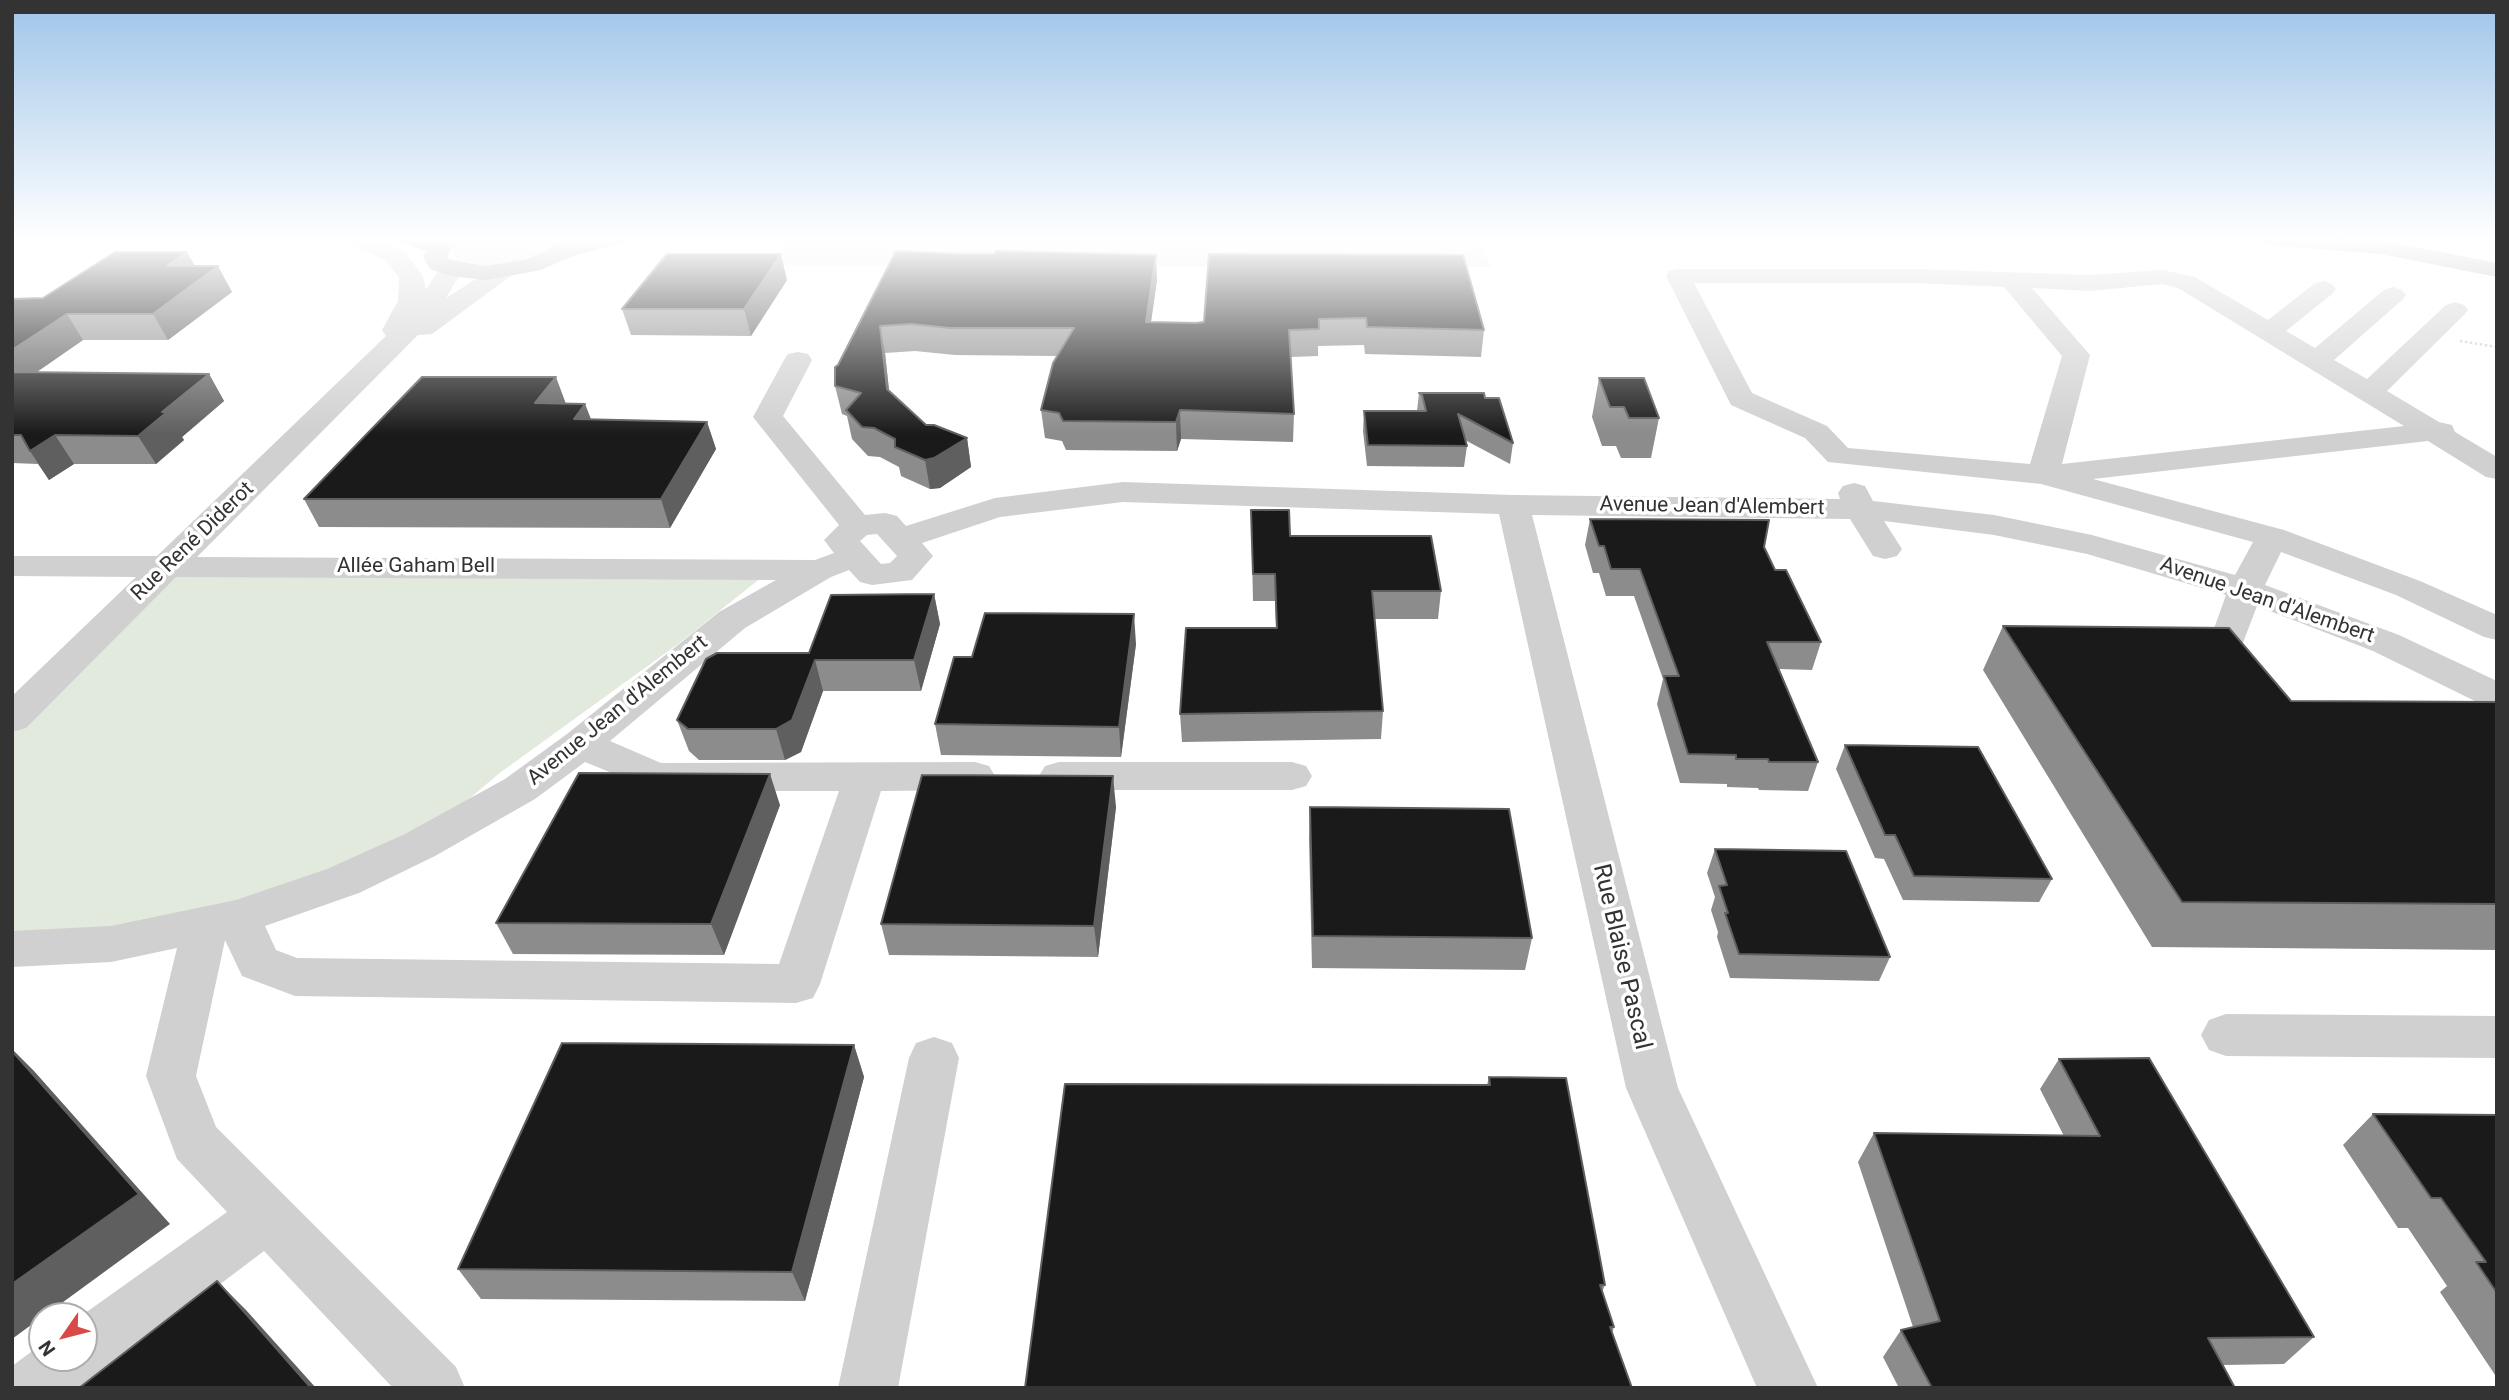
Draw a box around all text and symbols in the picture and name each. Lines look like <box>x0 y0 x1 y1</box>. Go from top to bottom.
street label: Rue René Diderot <box>127 477 259 607</box>
street label: Avenue Jean d'Alembert <box>1599 492 1825 522</box>
street label: Avenue Jean d'Alembert <box>2157 552 2377 650</box>
street label: Allée Gaham Bell <box>337 554 495 580</box>
street label: Avenue Jean d'Alembert <box>523 630 713 792</box>
street label: Rue Blaise Pascal <box>1586 862 1656 1052</box>
north arrow <box>28 1302 98 1372</box>
text: N <box>34 1336 60 1360</box>

